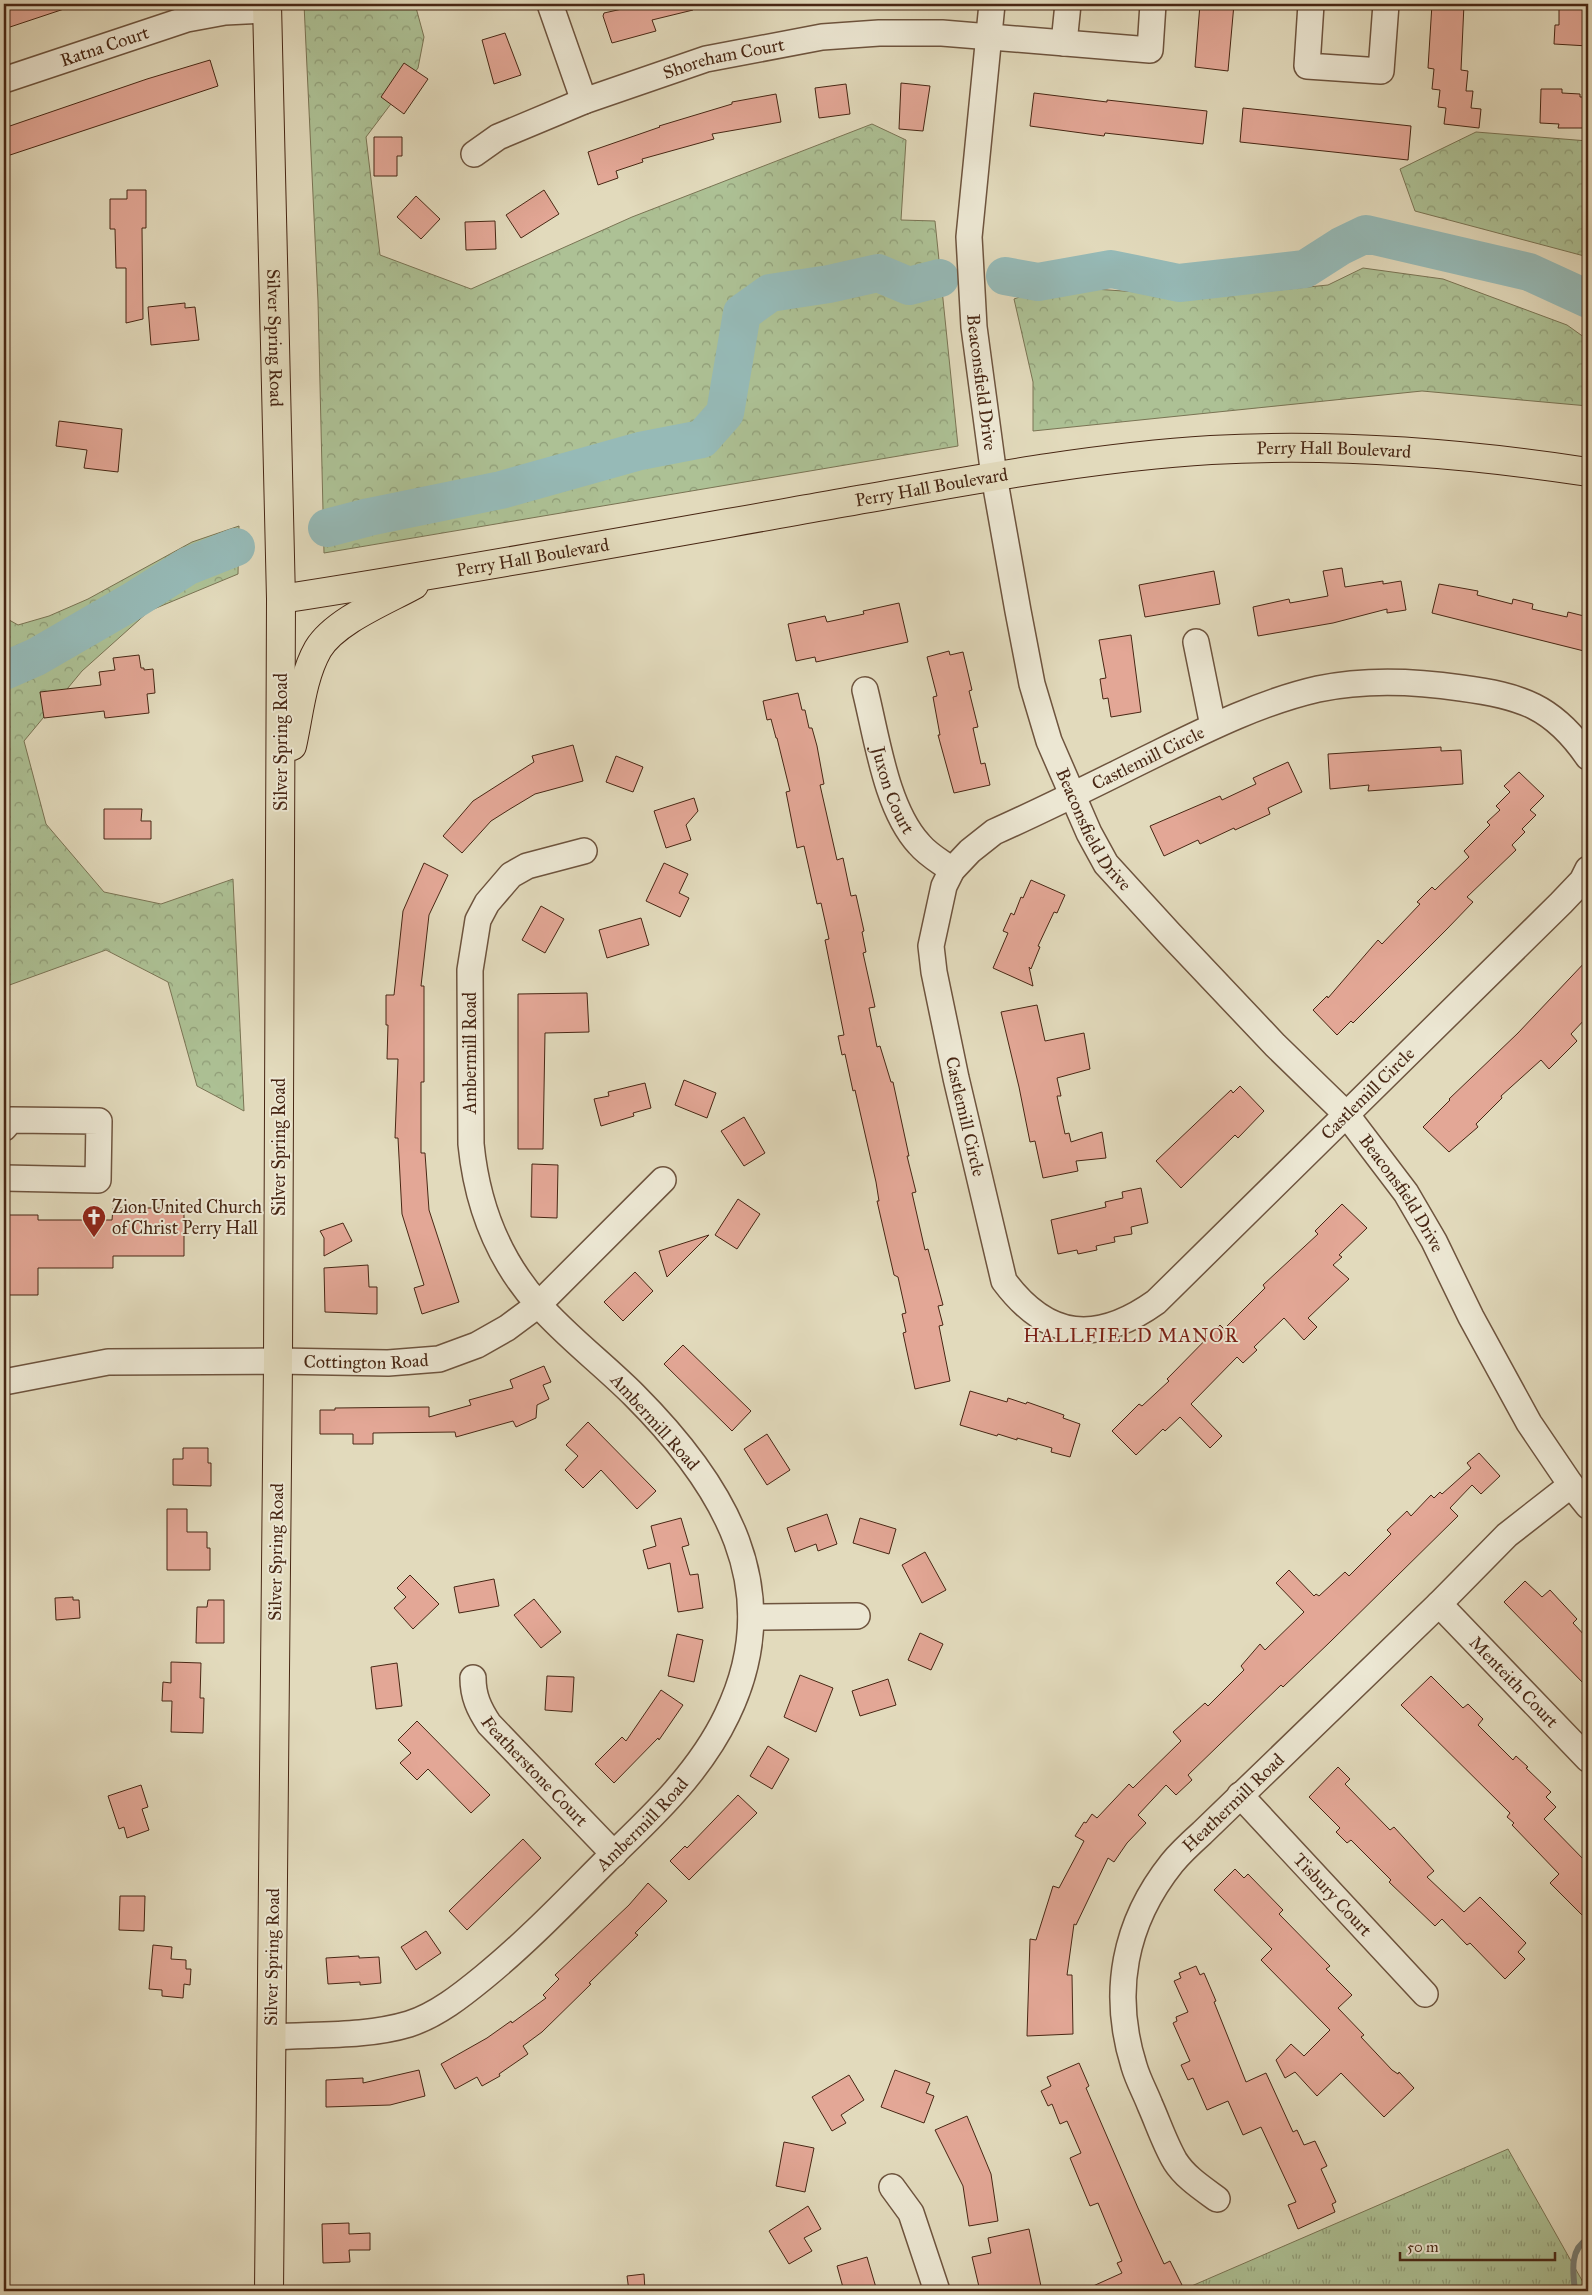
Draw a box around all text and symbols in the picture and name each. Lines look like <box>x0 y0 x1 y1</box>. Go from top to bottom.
street label: Ratna Court <box>57 21 152 71</box>
street label: Shoreham Court <box>660 33 787 84</box>
street label: Silver Spring Road <box>262 269 287 407</box>
street label: Beaconsfield Drive <box>962 313 1001 452</box>
street label: Perry Hall Boulevard <box>1256 437 1412 463</box>
street label: Perry Hall Boulevard <box>853 463 1010 511</box>
street label: Perry Hall Boulevard <box>454 533 611 581</box>
street label: Silver Spring Road <box>270 673 293 811</box>
street label: Castlemill Circle <box>1088 721 1208 795</box>
street label: Juxon Court <box>866 742 919 839</box>
street label: Beaconsfield Drive <box>1051 765 1136 895</box>
street label: Ambermill Road <box>459 992 481 1115</box>
street label: Castlemill Circle <box>1316 1043 1419 1144</box>
street label: Castlemill Circle <box>941 1054 990 1179</box>
street label: Silver Spring Road <box>268 1078 291 1216</box>
street label: Beaconsfield Drive <box>1354 1130 1449 1256</box>
place label: Zion United Church of Christ Perry Hall <box>112 1196 262 1239</box>
church icon: Zion United Church of Christ Perry Hall <box>81 1204 107 1238</box>
district label: HALLFIELD MANOR <box>1023 1324 1239 1347</box>
street label: Cottington Road <box>303 1349 429 1375</box>
street label: Ambermill Road <box>605 1368 704 1475</box>
street label: Silver Spring Road <box>264 1483 289 1621</box>
street label: Menteith Court <box>1465 1631 1563 1733</box>
street label: Featherstone Court <box>476 1712 593 1831</box>
street label: Heathermill Road <box>1177 1749 1289 1857</box>
street label: Ambermill Road <box>591 1773 693 1876</box>
street label: Tisbury Court <box>1289 1848 1377 1941</box>
street label: Silver Spring Road <box>260 1888 285 2026</box>
scale bar <box>1400 2230 1554 2262</box>
text: 50 m <box>1407 2238 1439 2256</box>

